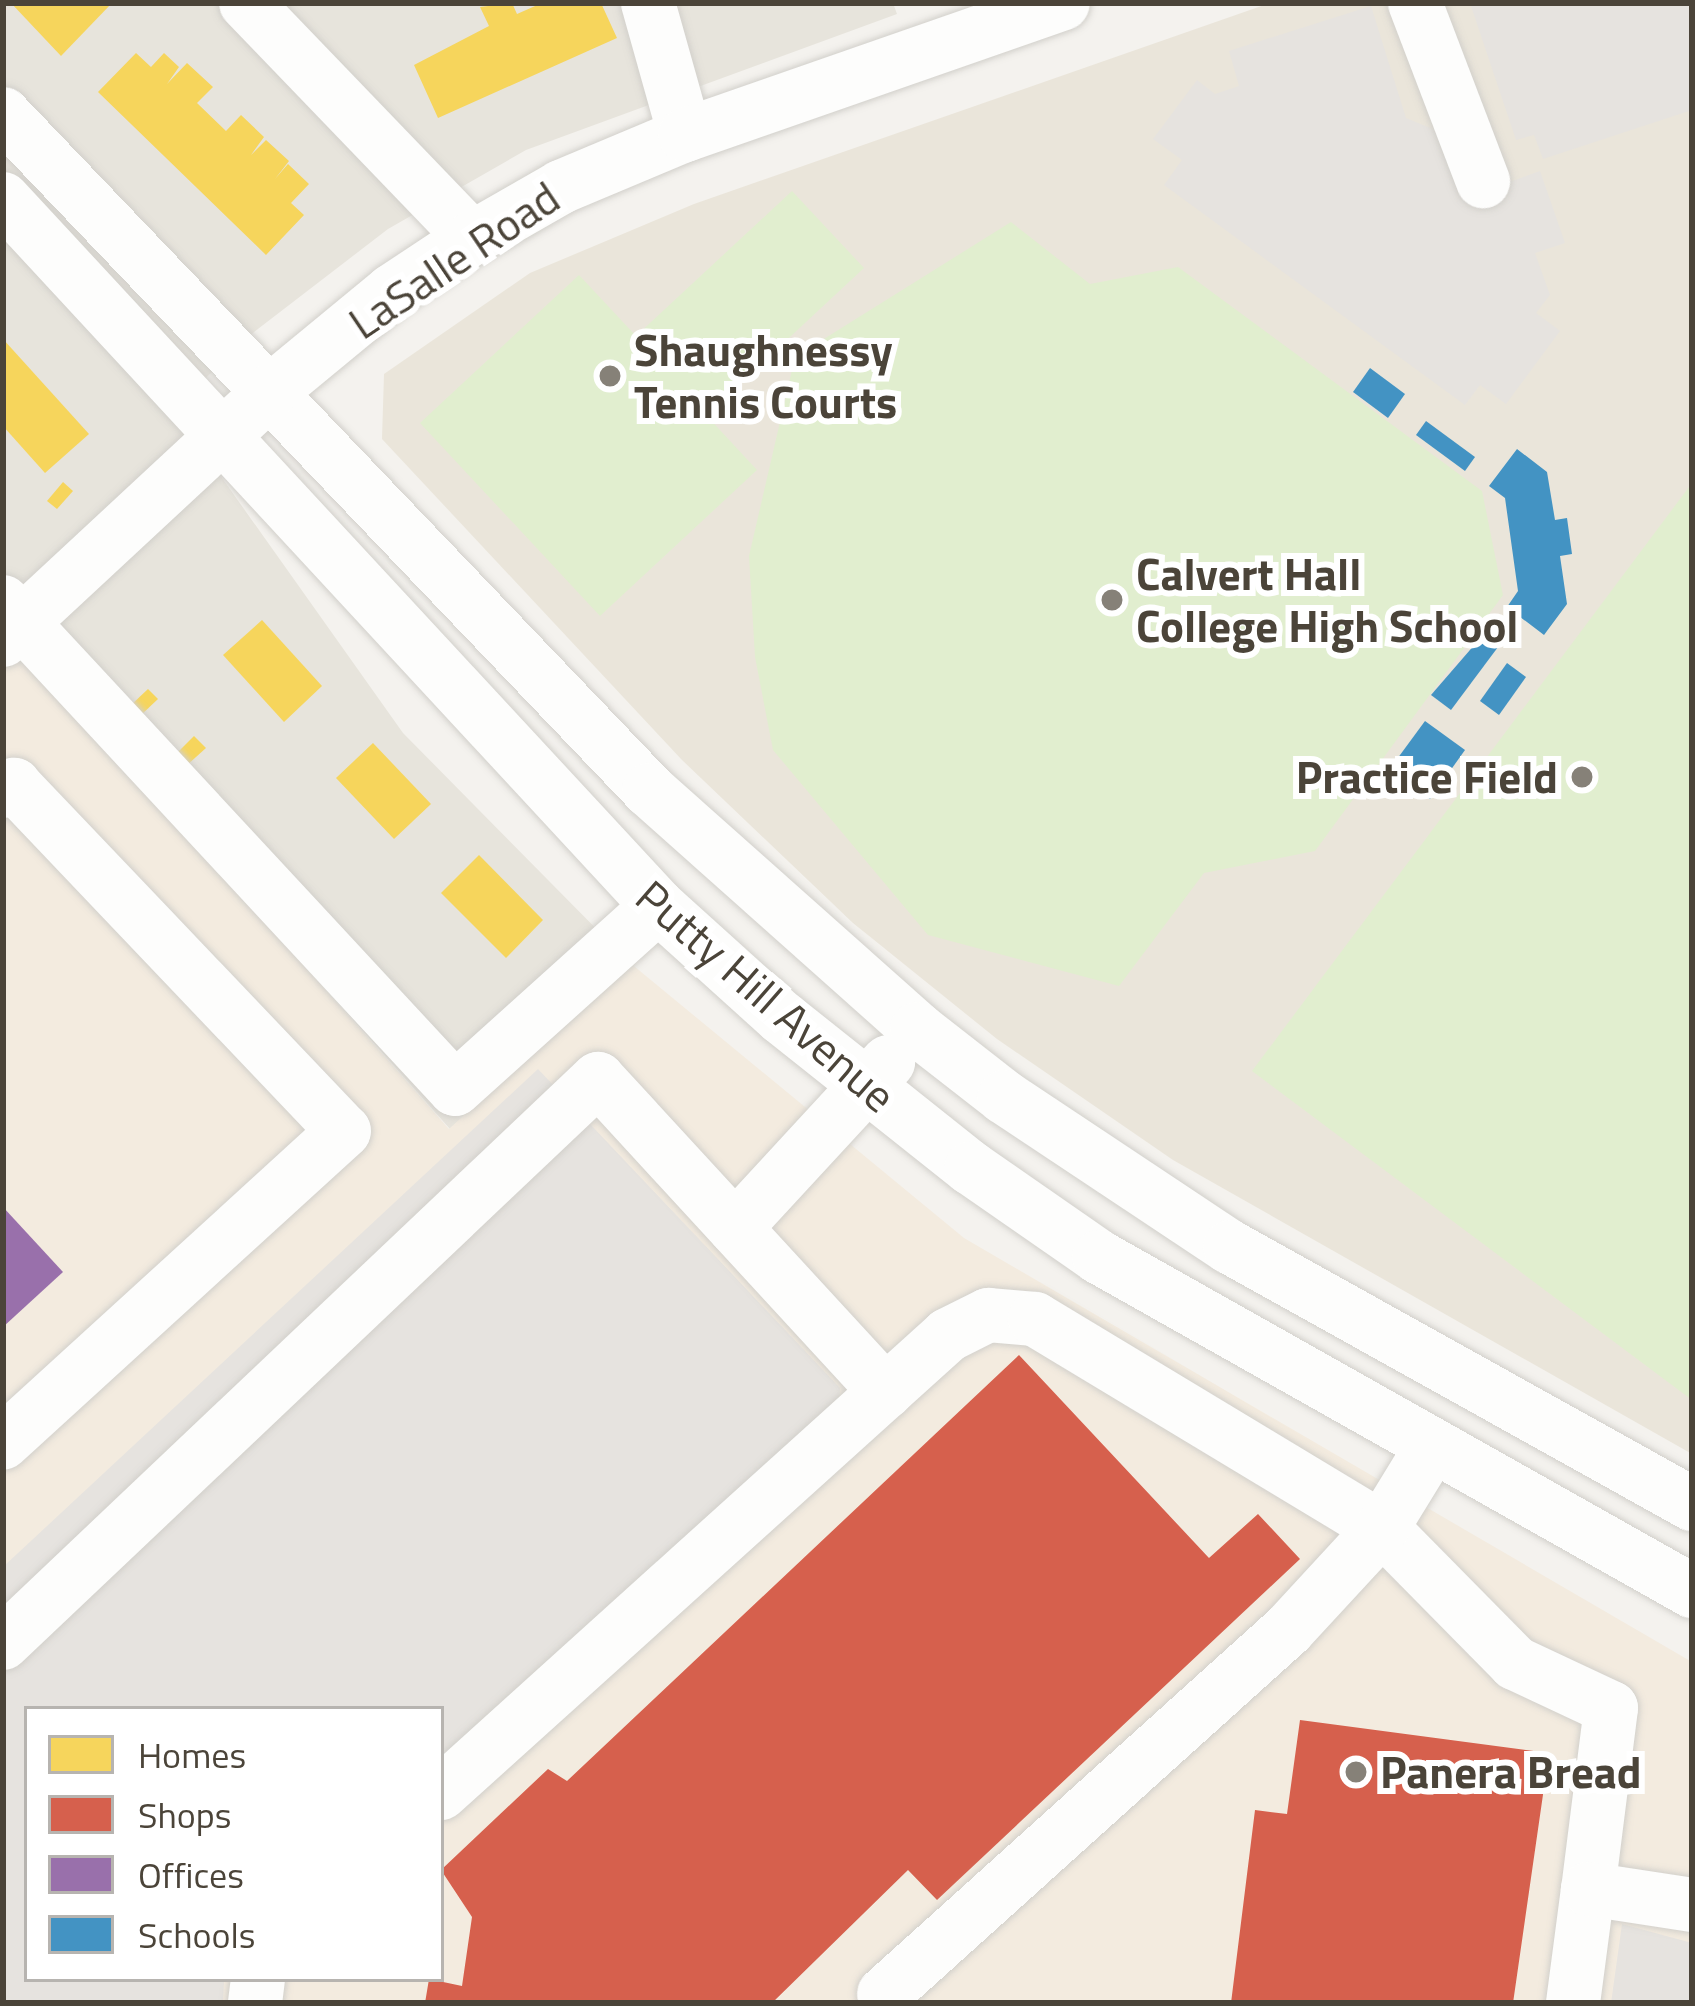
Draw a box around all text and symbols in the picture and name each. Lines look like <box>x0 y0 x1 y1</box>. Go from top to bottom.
street label: LaSalle Road <box>339 170 569 350</box>
place label: Shaughnessy Tennis Courts <box>634 323 897 429</box>
marker: Shaughnessy Tennis Courts <box>597 363 623 389</box>
place label: Calvert Hall College High School <box>1136 547 1518 653</box>
marker: Calvert Hall College High School <box>1099 587 1125 613</box>
place label: Practice Field <box>1296 750 1558 804</box>
marker: Practice Field <box>1569 764 1595 790</box>
street label: Putty Hill Avenue <box>625 869 907 1123</box>
legend <box>24 1706 444 1982</box>
text: Homes <box>138 1727 246 1782</box>
place label: Panera Bread <box>1380 1745 1642 1799</box>
marker: Panera Bread <box>1343 1759 1369 1785</box>
text: Shops <box>138 1787 232 1842</box>
text: Offices <box>138 1847 244 1902</box>
text: Schools <box>138 1907 256 1962</box>

